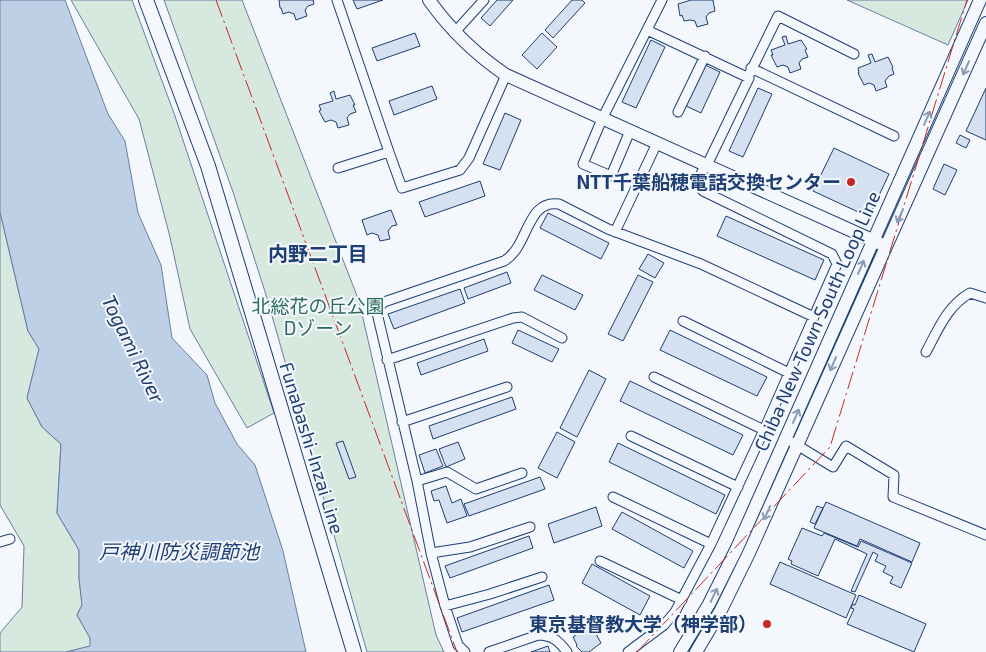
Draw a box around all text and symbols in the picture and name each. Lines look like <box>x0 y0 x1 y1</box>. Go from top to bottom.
one-way arrow <box>961 60 971 75</box>
one-way arrow <box>923 111 933 126</box>
place label: NTT千葉船穂電話交換センター <box>576 170 841 193</box>
marker: NTT千葉船穂電話交換センター <box>845 176 857 188</box>
street label: Chiba New Town South Loop Line <box>749 187 884 454</box>
one-way arrow <box>894 208 904 223</box>
district label: 内野二丁目 <box>268 241 368 265</box>
one-way arrow <box>857 260 867 275</box>
water label: Togami River <box>97 291 171 407</box>
park label: 北総花の丘公園 Dゾーン <box>251 294 385 339</box>
one-way arrow <box>828 356 838 371</box>
street label: Funabashi-Inzai Line <box>275 359 350 536</box>
one-way arrow <box>791 409 801 424</box>
one-way arrow <box>762 505 771 520</box>
water label: 戸神川防災調節池 <box>99 539 261 563</box>
one-way arrow <box>710 588 719 603</box>
place label: 東京基督教大学（神学部） <box>529 612 757 635</box>
marker: 東京基督教大学（神学部） <box>761 618 773 630</box>

